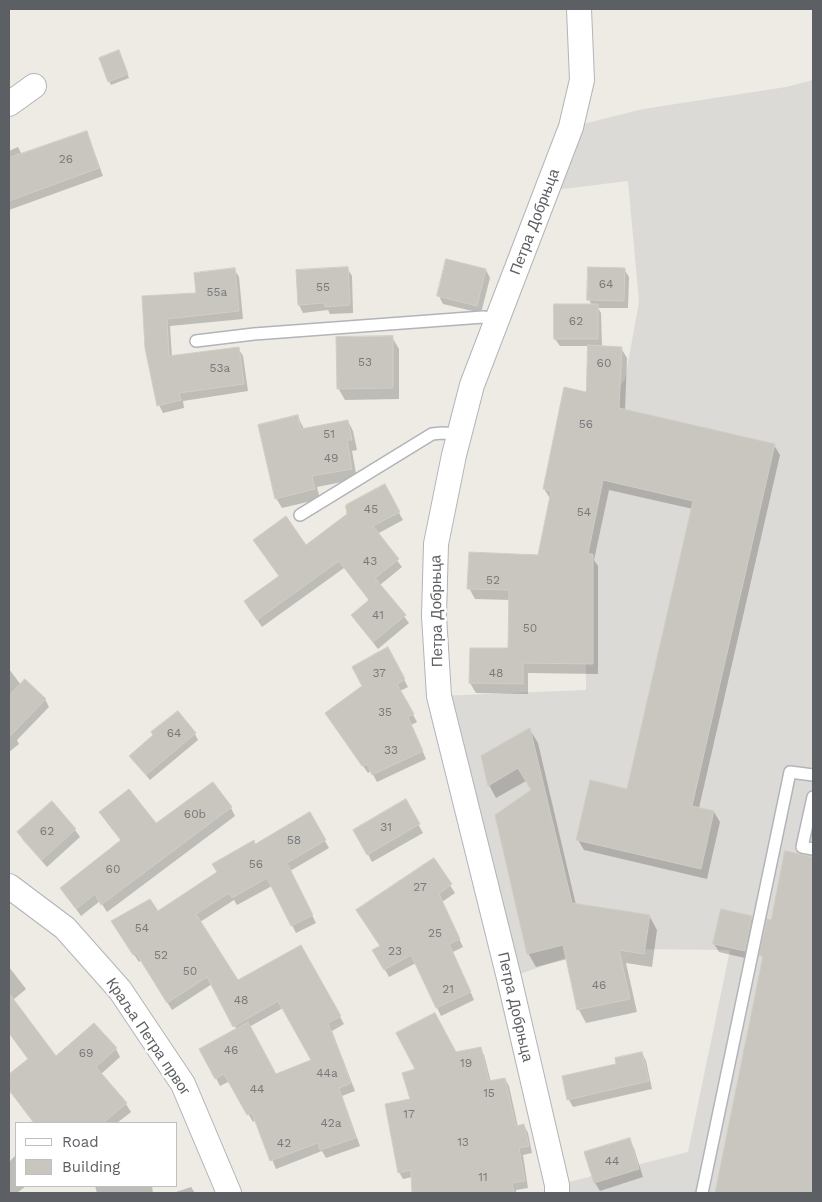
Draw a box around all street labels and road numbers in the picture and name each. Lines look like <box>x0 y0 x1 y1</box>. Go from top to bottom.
street label: Петра Добрњца <box>507 166 563 278</box>
street label: Петра Добрњца <box>427 555 447 667</box>
street label: Петра Добрњца <box>494 950 536 1064</box>
street label: Краља Петра првог <box>102 975 194 1099</box>

